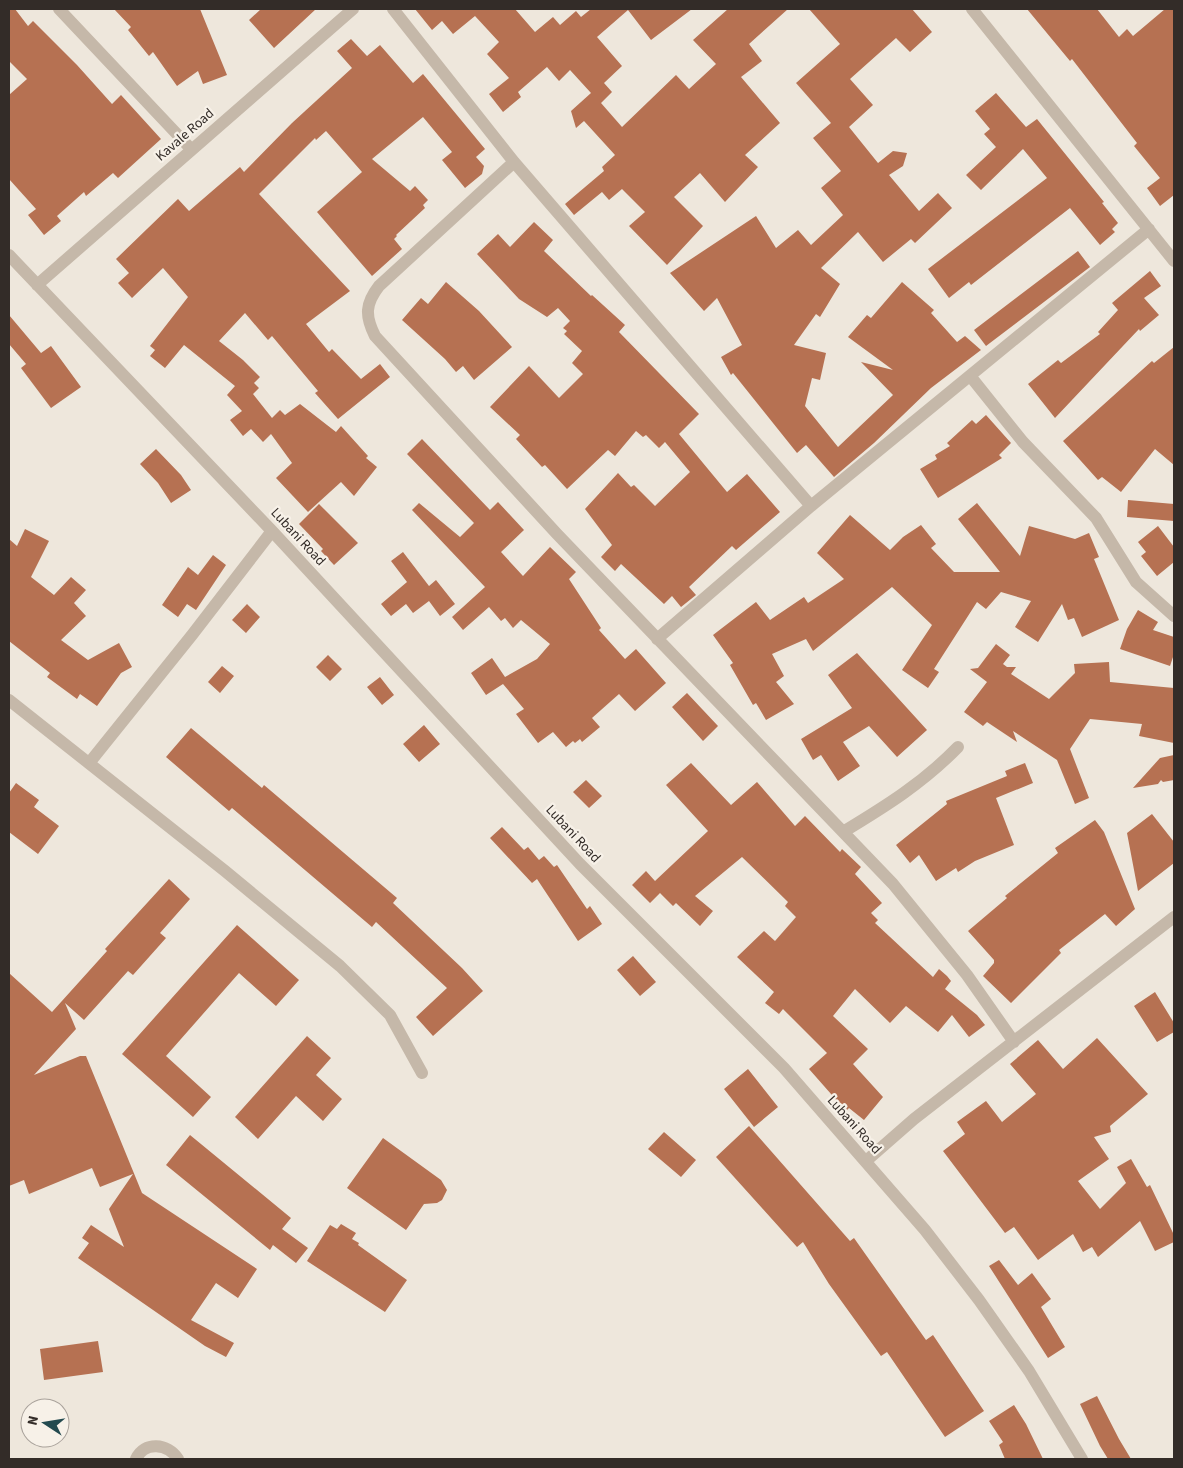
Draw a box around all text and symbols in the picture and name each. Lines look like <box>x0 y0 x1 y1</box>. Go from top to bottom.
street label: Kavale Road <box>151 104 219 166</box>
street label: Lubani Road <box>266 504 330 570</box>
street label: Lubani Road <box>541 801 605 867</box>
street label: Lubani Road <box>822 1091 886 1159</box>
north arrow <box>20 1398 70 1448</box>
text: N <box>23 1414 44 1427</box>

